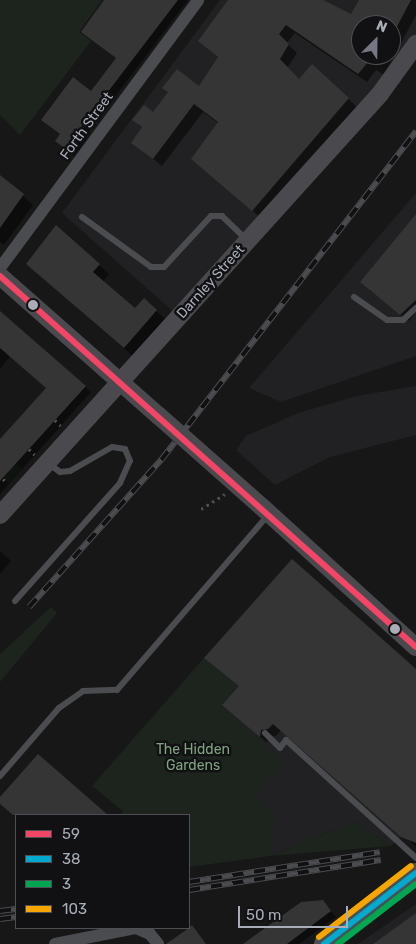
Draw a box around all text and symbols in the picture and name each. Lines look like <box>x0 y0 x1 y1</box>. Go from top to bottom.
north arrow <box>351 15 401 65</box>
text: N <box>374 17 390 36</box>
street label: Forth Street <box>57 89 117 163</box>
street label: Darnley Street <box>173 242 249 322</box>
unlabelled marker <box>28 300 38 310</box>
unlabelled marker <box>390 624 400 634</box>
park label: The Hidden Gardens <box>156 742 230 774</box>
legend <box>15 814 190 929</box>
text: 59 <box>62 825 80 843</box>
text: 38 <box>62 850 81 868</box>
text: 3 <box>62 875 71 893</box>
scale bar <box>241 896 351 928</box>
text: 103 <box>62 900 87 918</box>
text: 50 m <box>246 906 281 924</box>

